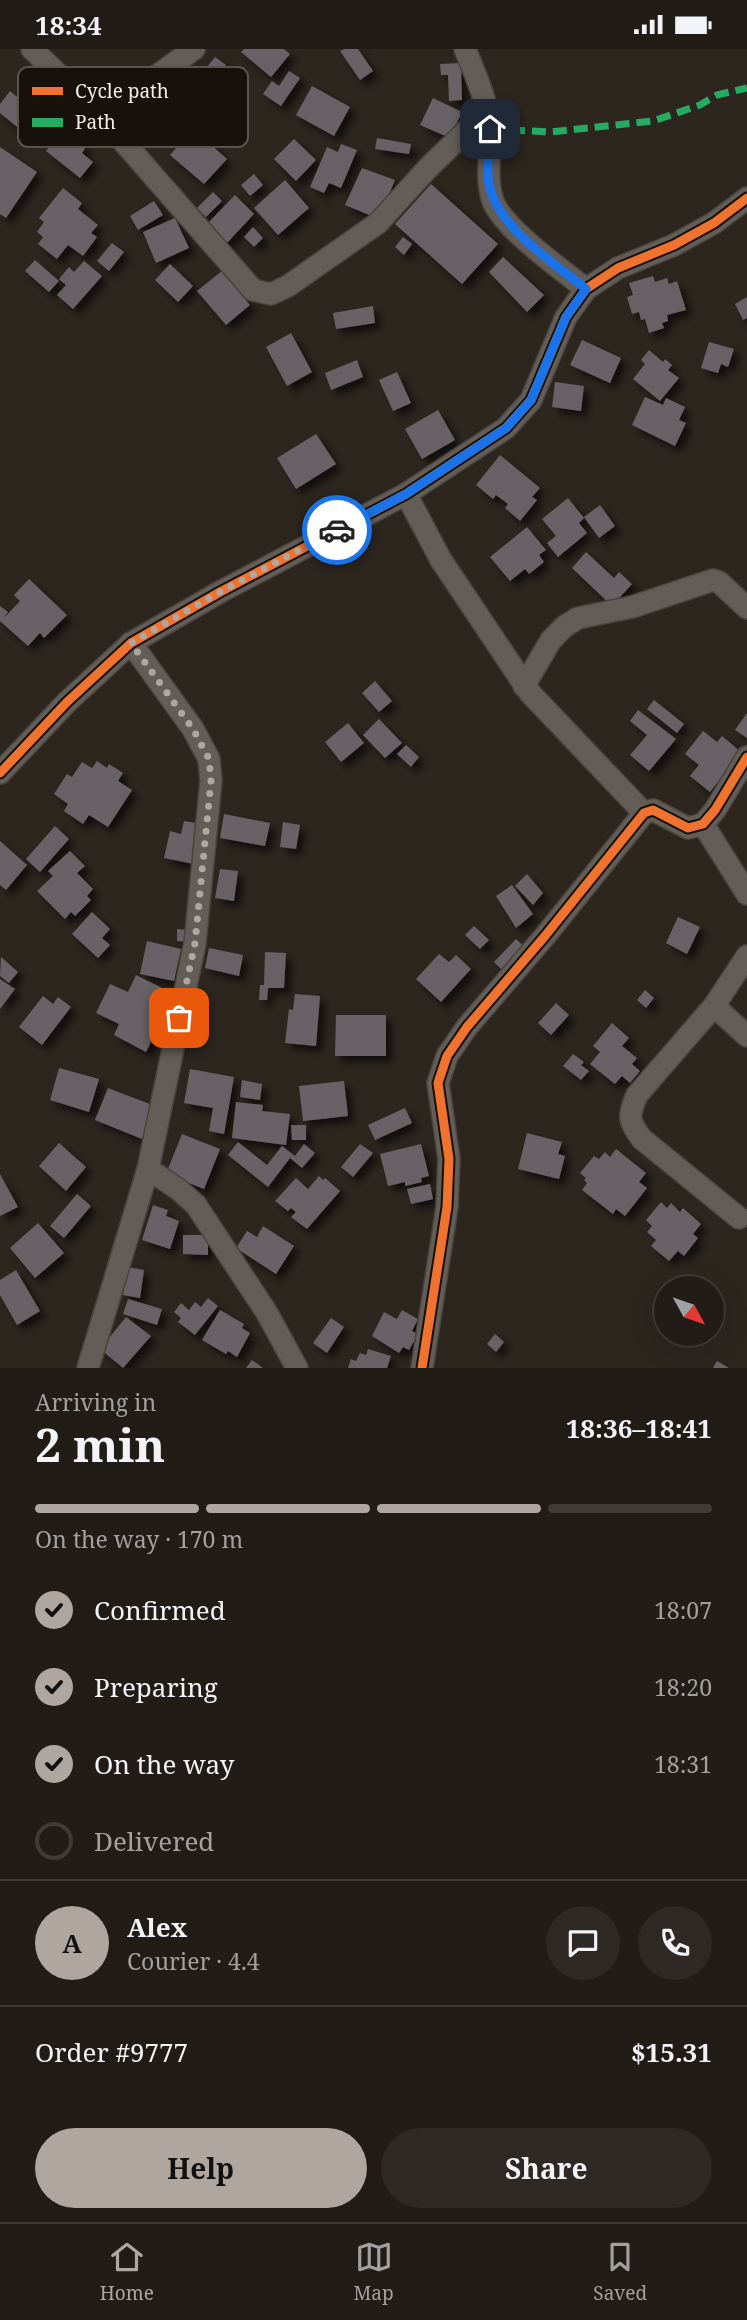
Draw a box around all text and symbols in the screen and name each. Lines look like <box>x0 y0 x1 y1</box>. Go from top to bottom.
text: 18:34 <box>35 7 102 43</box>
legend <box>18 67 248 147</box>
text: Cycle path <box>75 78 169 104</box>
pin <box>460 99 520 159</box>
text: Path <box>75 109 116 135</box>
icon: home <box>471 110 509 148</box>
courier <box>302 495 372 565</box>
icon: car <box>318 511 356 549</box>
pin <box>149 988 209 1048</box>
icon: bag <box>160 999 198 1037</box>
north arrow <box>654 1276 724 1346</box>
map controls <box>654 1276 724 1346</box>
text: Arriving in <box>35 1386 156 1418</box>
text: 18:36–18:41 <box>566 1410 712 1446</box>
text: 2 min <box>35 1413 165 1475</box>
text: On the way · 170 m <box>35 1523 243 1555</box>
icon: check <box>35 1591 73 1629</box>
text: Confirmed <box>94 1592 226 1628</box>
text: 18:07 <box>654 1594 712 1626</box>
icon: check <box>35 1668 73 1706</box>
text: Preparing <box>94 1669 218 1705</box>
text: 18:20 <box>654 1671 712 1703</box>
icon: check <box>35 1745 73 1783</box>
text: On the way <box>94 1746 234 1782</box>
text: 18:31 <box>654 1748 712 1780</box>
text: Delivered <box>94 1823 214 1859</box>
button: chat <box>546 1906 620 1980</box>
button: phone <box>638 1906 712 1980</box>
text: Alex <box>127 1909 187 1945</box>
text: A <box>62 1925 82 1961</box>
text: Courier · 4.4 <box>127 1945 260 1977</box>
text: Order #9777 <box>35 2034 188 2070</box>
text: $15.31 <box>631 2034 712 2070</box>
button: Help <box>35 2128 367 2208</box>
button: Share <box>381 2128 712 2208</box>
tab: Home <box>100 2238 154 2306</box>
tab: Map <box>354 2238 394 2306</box>
tab: Saved <box>593 2238 647 2306</box>

